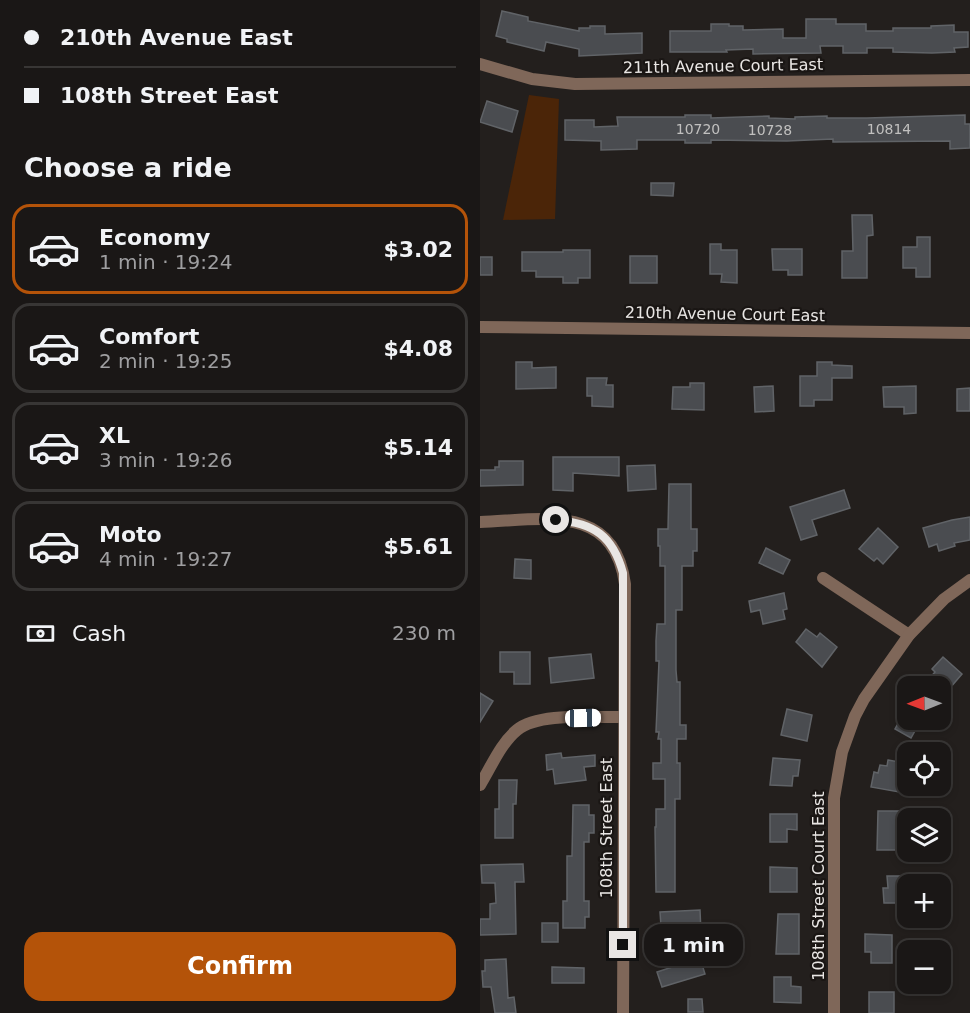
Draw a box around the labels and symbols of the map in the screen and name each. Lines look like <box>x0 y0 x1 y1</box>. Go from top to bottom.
street label: 211th Avenue Court East <box>623 55 823 77</box>
house number: 10720 <box>676 121 720 137</box>
house number: 10814 <box>867 121 911 137</box>
house number: 10728 <box>748 122 792 138</box>
street label: 210th Avenue Court East <box>625 303 825 325</box>
route start <box>542 506 569 533</box>
north arrow <box>897 676 951 730</box>
car <box>565 709 601 727</box>
street label: 108th Street East <box>597 758 616 898</box>
street label: 108th Street Court East <box>809 791 828 981</box>
callout: 1 min <box>644 924 743 966</box>
route end <box>609 931 636 958</box>

